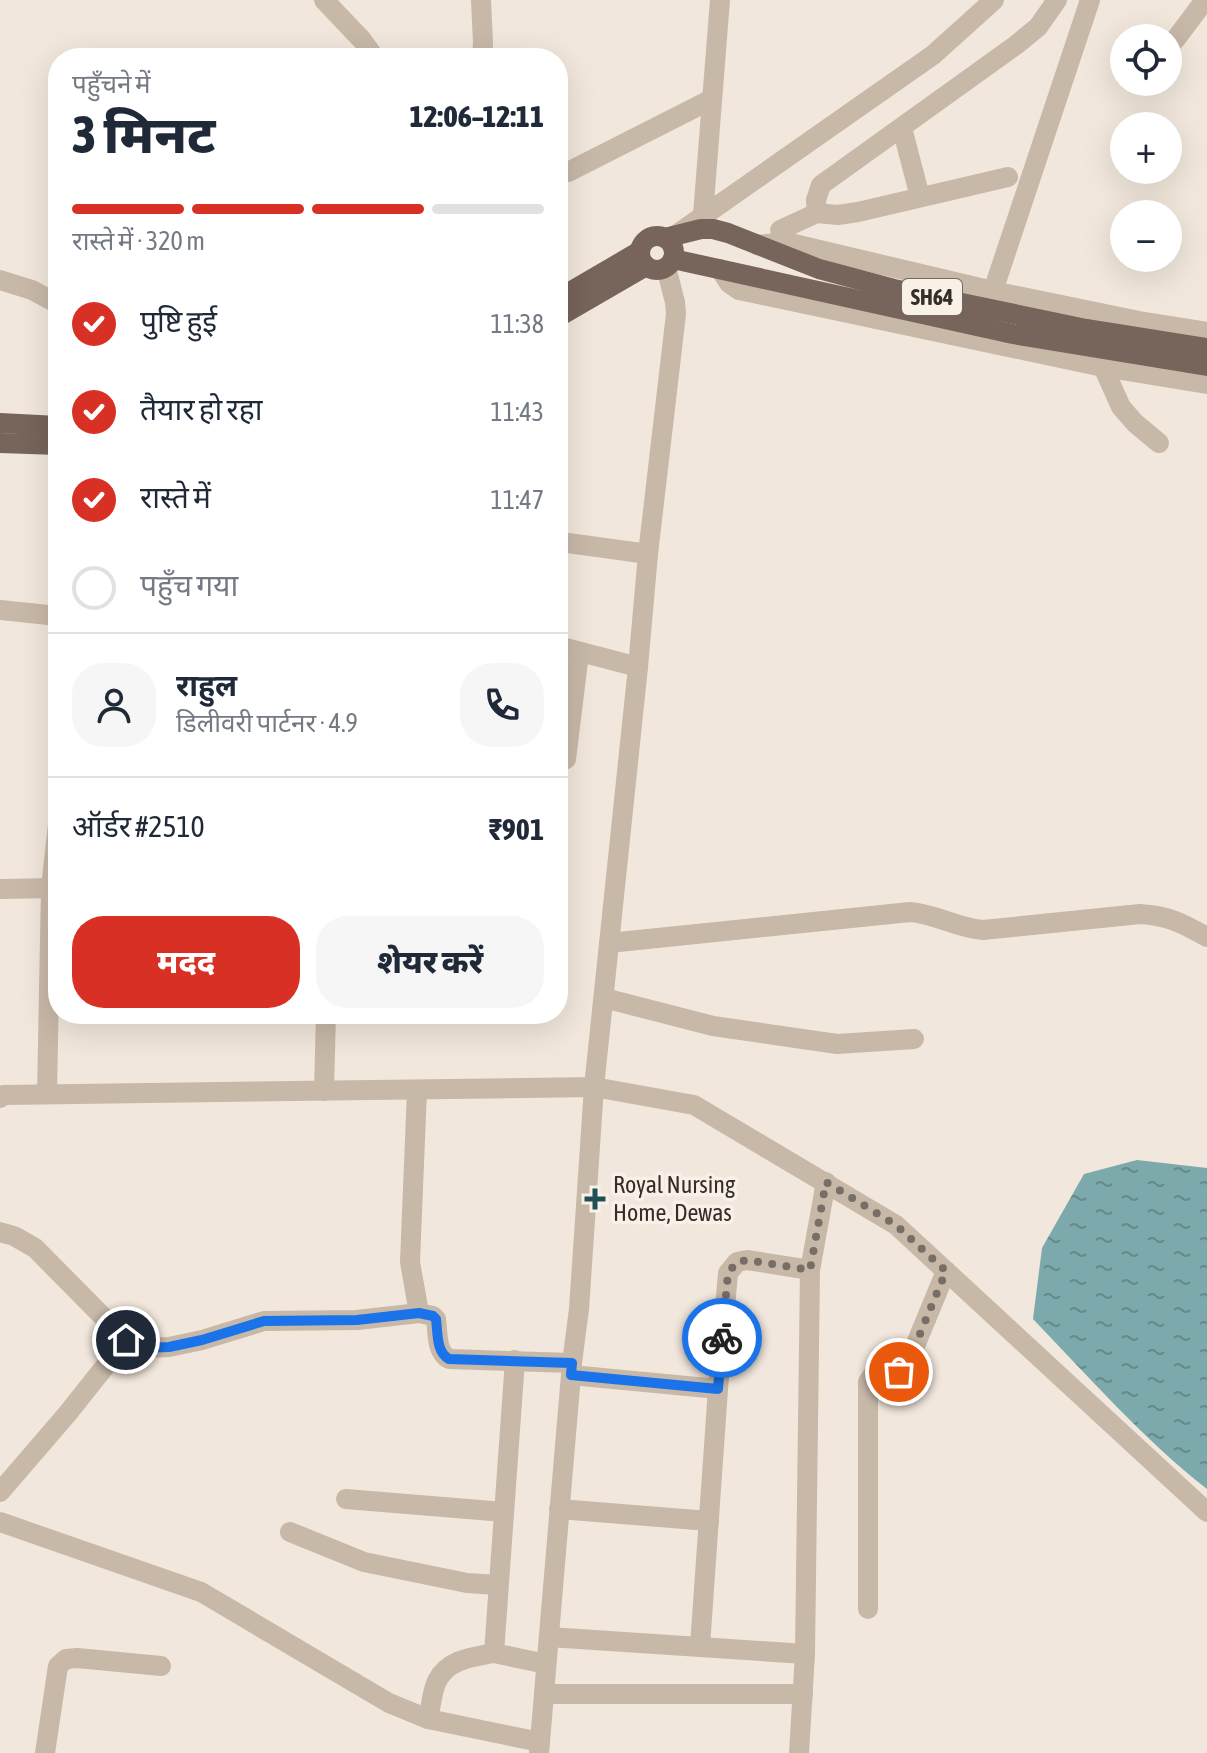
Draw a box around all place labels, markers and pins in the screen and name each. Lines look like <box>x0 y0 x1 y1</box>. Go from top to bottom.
place label: Royal Nursing Home, Dewas <box>613 1171 736 1226</box>
marker: Royal Nursing Home, Dewas <box>584 1188 606 1210</box>
pin <box>92 1306 160 1374</box>
pin <box>865 1338 933 1406</box>

